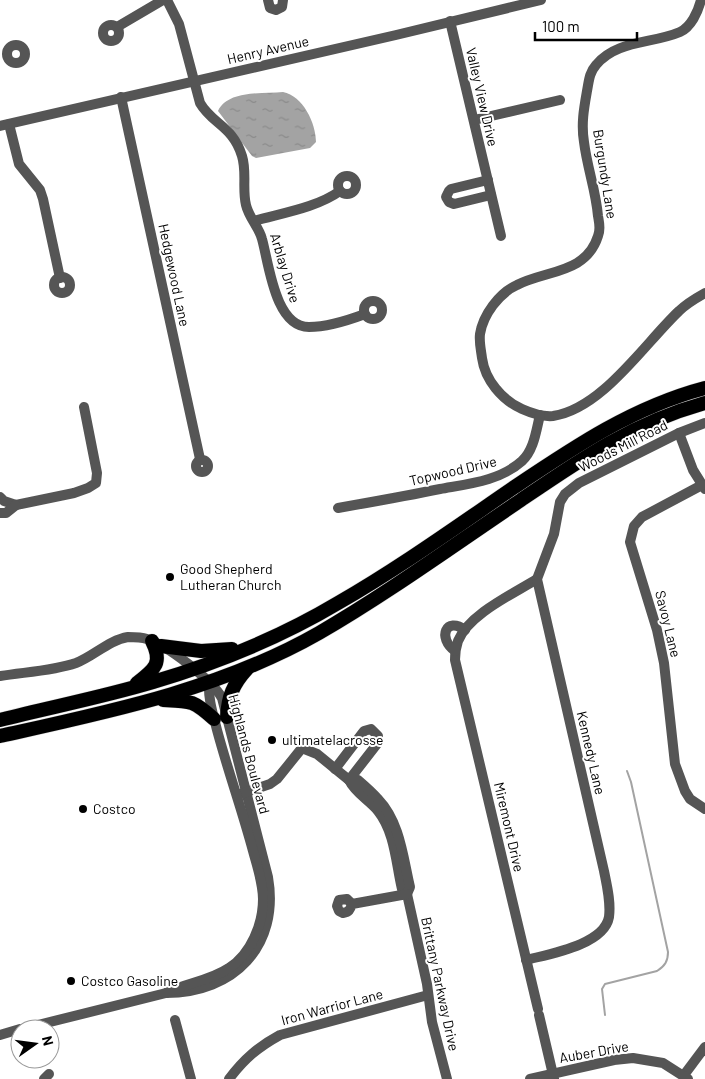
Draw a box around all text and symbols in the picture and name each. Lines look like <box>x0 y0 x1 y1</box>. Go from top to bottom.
scale bar <box>535 10 638 42</box>
text: 100 m <box>542 17 580 35</box>
street label: Henry Avenue <box>225 32 310 67</box>
street label: Valley View Drive <box>463 46 502 148</box>
street label: Burgundy Lane <box>590 128 621 220</box>
street label: Hedgewood Lane <box>155 222 194 328</box>
street label: Arblay Drive <box>267 231 304 305</box>
street label: Woods Mill Road <box>575 416 670 475</box>
street label: Topwood Drive <box>408 452 498 489</box>
place label: Good Shepherd Lutheran Church <box>180 560 281 593</box>
marker: Good Shepherd Lutheran Church <box>164 571 176 583</box>
street label: Savoy Lane <box>652 589 685 659</box>
street label: Highlands Boulevard <box>225 692 274 816</box>
street label: Kennedy Lane <box>574 709 609 796</box>
place label: ultimatelacrosse <box>282 731 383 748</box>
marker: ultimatelacrosse <box>266 734 278 746</box>
street label: Miremont Drive <box>491 780 528 874</box>
place label: Costco <box>93 800 136 817</box>
marker: Costco <box>77 803 89 815</box>
street label: Brittany Parkway Drive <box>418 915 463 1052</box>
place label: Costco Gasoline <box>81 972 178 989</box>
marker: Costco Gasoline <box>65 975 77 987</box>
street label: Iron Warrior Lane <box>279 985 385 1028</box>
north arrow <box>10 1019 60 1069</box>
text: N <box>39 1034 57 1047</box>
street label: Auber Drive <box>558 1037 630 1066</box>

